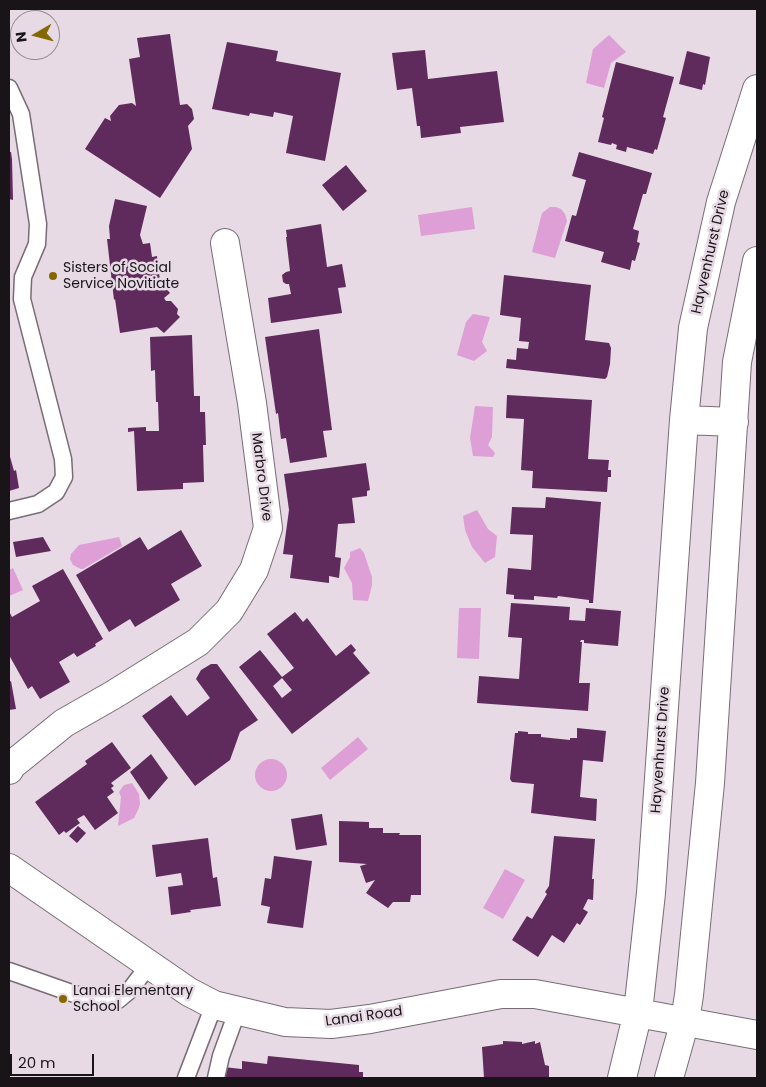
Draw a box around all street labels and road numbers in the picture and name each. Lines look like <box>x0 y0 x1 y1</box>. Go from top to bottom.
street label: Hayvenhurst Drive <box>689 188 733 316</box>
street label: Marbro Drive <box>247 432 275 522</box>
street label: Hayvenhurst Drive <box>648 686 674 814</box>
street label: Lanai Road <box>324 1003 404 1031</box>

